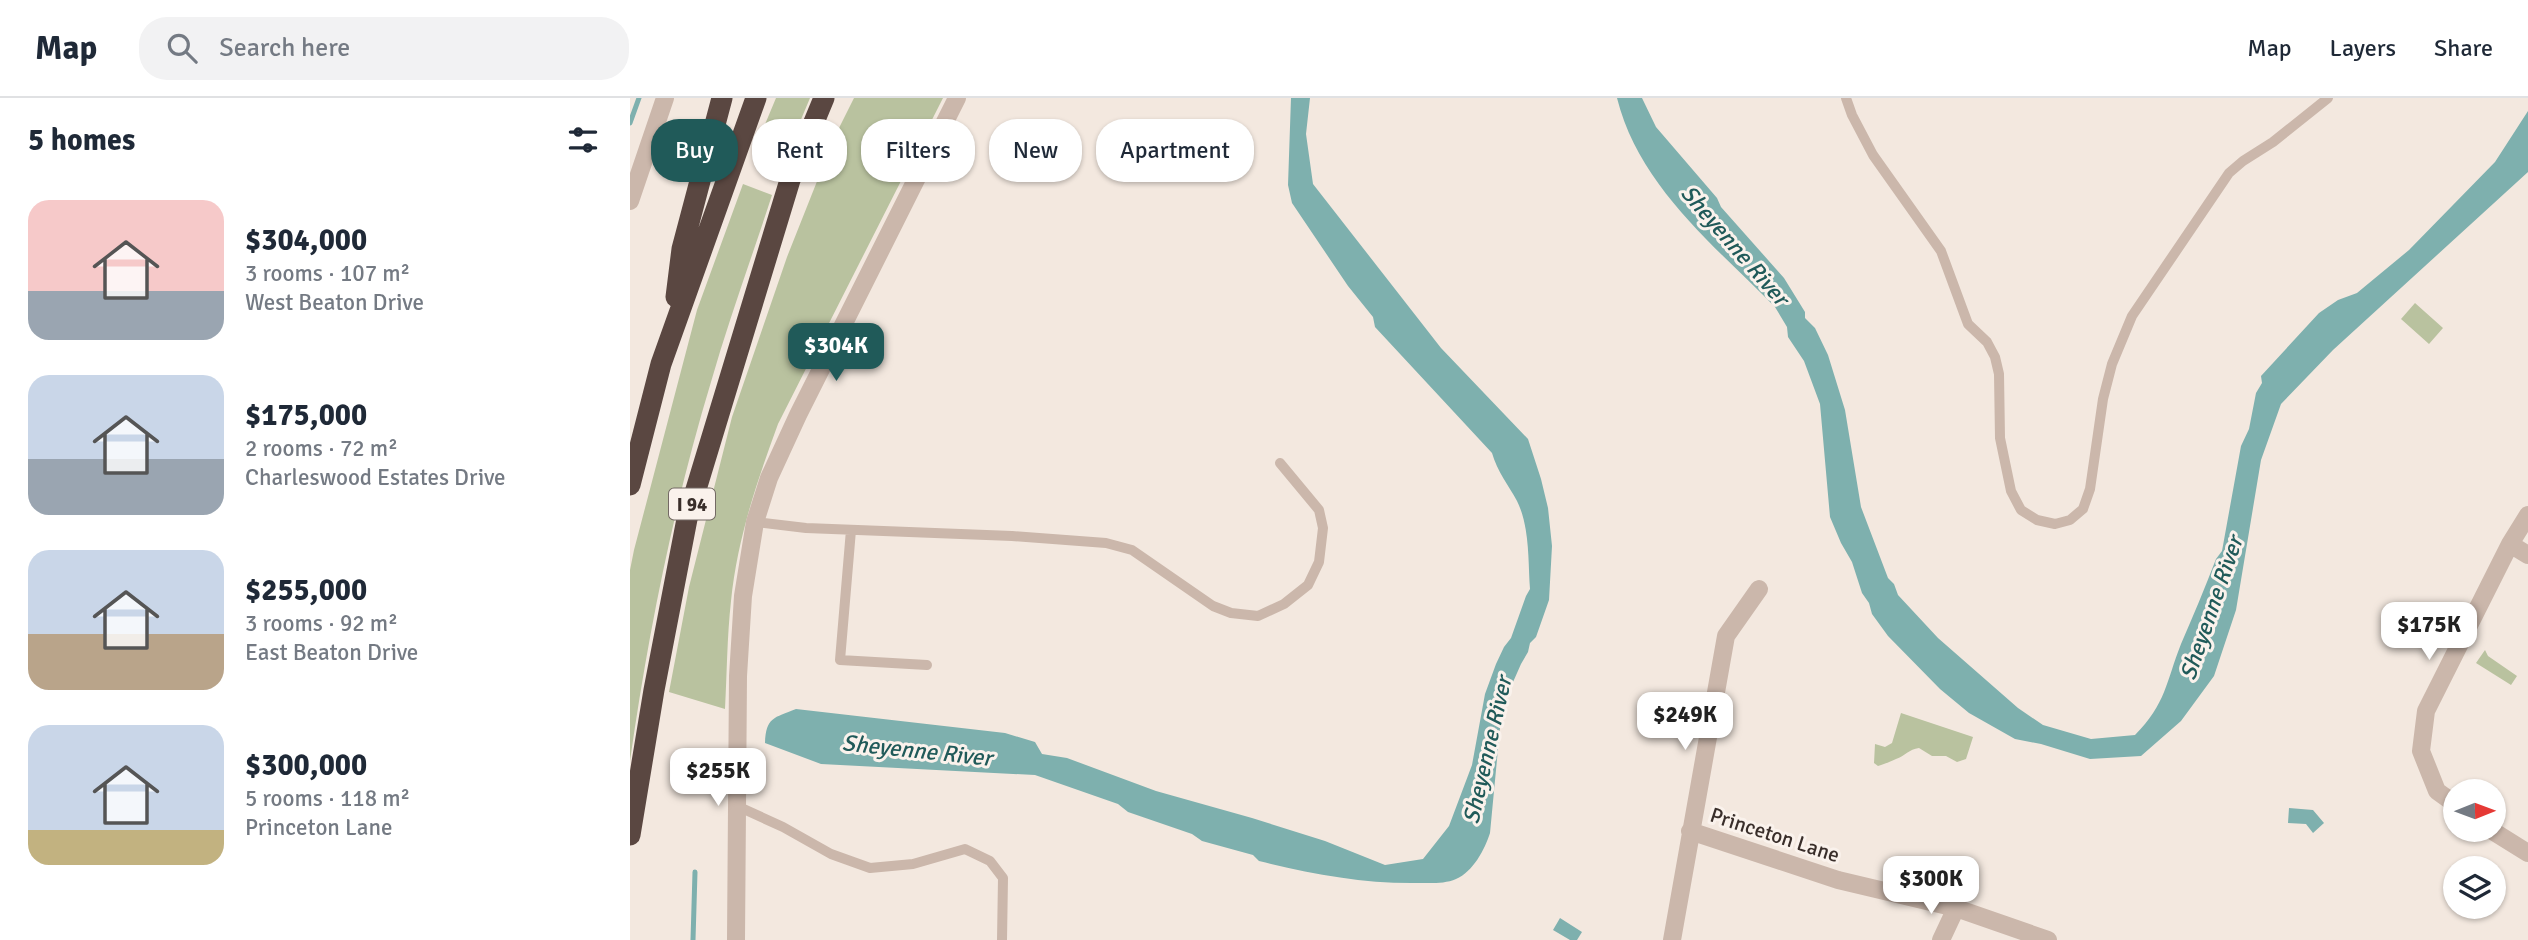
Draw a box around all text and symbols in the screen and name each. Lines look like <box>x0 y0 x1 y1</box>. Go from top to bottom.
search box <box>139 17 629 80</box>
text: Map <box>35 28 97 69</box>
icon: search <box>163 29 201 67</box>
text: Search here <box>219 32 350 64</box>
text: Map <box>2247 33 2292 63</box>
text: Layers <box>2330 33 2396 63</box>
text: Share <box>2434 33 2493 63</box>
chip: Buy <box>651 119 738 182</box>
chip: Rent <box>752 119 847 182</box>
chip: Filters <box>861 119 975 182</box>
chip: New <box>989 119 1082 182</box>
chip: Apartment <box>1096 119 1254 182</box>
icon: filters <box>564 121 602 159</box>
text: 5 homes <box>28 122 135 159</box>
water label: Sheyenne River <box>1674 179 1797 314</box>
text: $304,000 <box>245 222 367 259</box>
icon: home <box>84 228 168 312</box>
text: 3 rooms · 107 m² <box>245 259 410 288</box>
text: West Beaton Drive <box>245 288 424 317</box>
pin: $304K <box>787 324 885 383</box>
text: $304K <box>804 331 868 360</box>
text: $175,000 <box>245 397 367 434</box>
icon: home <box>84 403 168 487</box>
text: 2 rooms · 72 m² <box>245 434 398 463</box>
text: Charleswood Estates Drive <box>245 463 506 492</box>
road number: I 94 <box>669 488 715 520</box>
water label: Sheyenne River <box>2173 529 2251 684</box>
text: $255,000 <box>245 572 367 609</box>
icon: home <box>84 578 168 662</box>
pin: $175K <box>2380 602 2478 662</box>
text: 3 rooms · 92 m² <box>245 609 398 638</box>
text: $175K <box>2397 610 2461 639</box>
text: East Beaton Drive <box>245 638 418 667</box>
water label: Sheyenne River <box>1456 670 1519 827</box>
pin: $249K <box>1636 692 1734 752</box>
text: $249K <box>1653 700 1717 729</box>
water label: Sheyenne River <box>841 728 997 773</box>
text: $300,000 <box>245 747 367 784</box>
pin: $255K <box>669 748 767 808</box>
icon: home <box>84 753 168 837</box>
text: $255K <box>686 756 750 785</box>
north arrow <box>2443 779 2506 842</box>
map controls <box>2443 779 2506 919</box>
text: 5 rooms · 118 m² <box>245 784 410 813</box>
street label: Princeton Lane <box>1707 802 1843 868</box>
text: Princeton Lane <box>245 813 392 842</box>
pin: $300K <box>1882 856 1980 916</box>
button: layers <box>2443 856 2506 919</box>
text: $300K <box>1899 864 1963 893</box>

